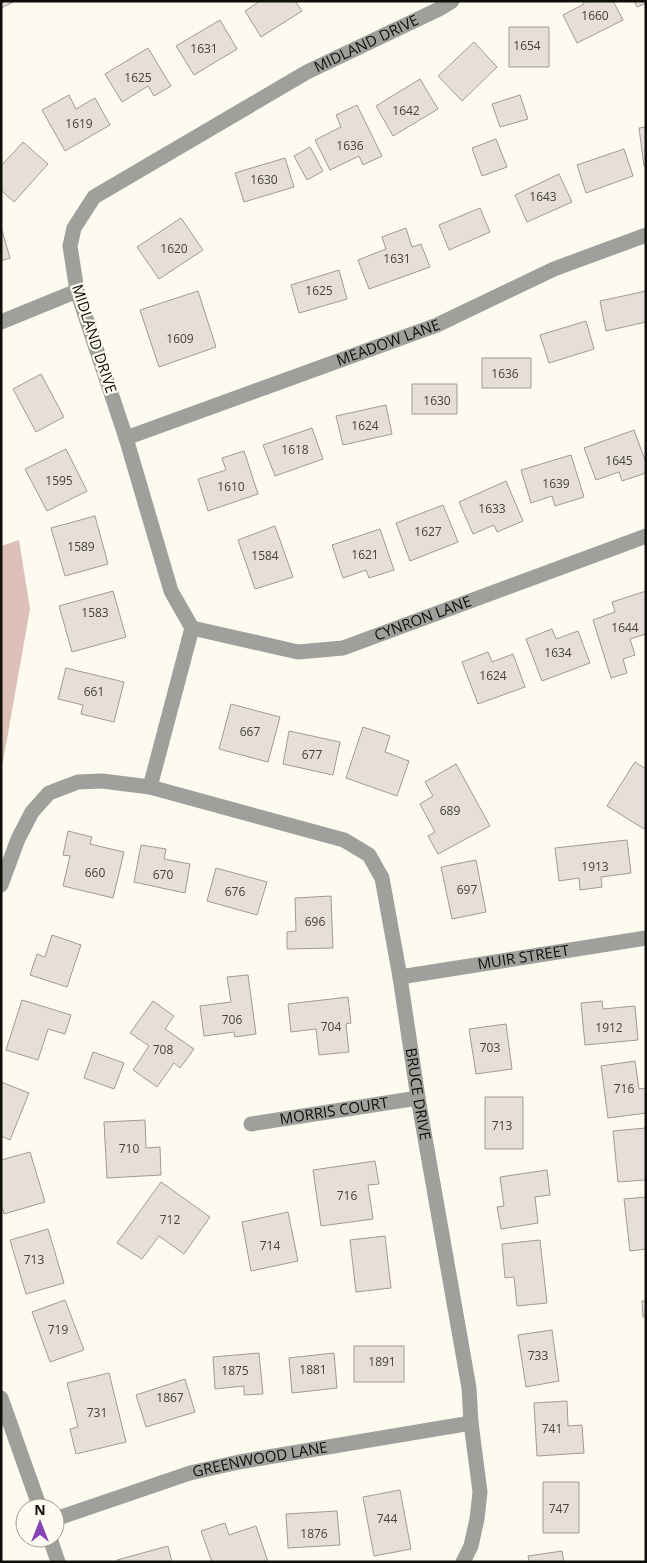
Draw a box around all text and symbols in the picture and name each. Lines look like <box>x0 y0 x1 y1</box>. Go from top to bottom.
house number: 1660 <box>581 7 609 24</box>
street label: MIDLAND DRIVE <box>310 9 421 76</box>
house number: 1654 <box>513 37 541 54</box>
house number: 1631 <box>190 40 218 57</box>
house number: 1625 <box>124 69 152 86</box>
house number: 1642 <box>392 102 420 119</box>
house number: 1619 <box>65 115 93 132</box>
house number: 1636 <box>336 137 364 154</box>
house number: 1630 <box>250 171 278 188</box>
house number: 1643 <box>529 188 557 205</box>
house number: 1620 <box>160 240 188 257</box>
house number: 1631 <box>383 250 411 267</box>
street label: MIDLAND DRIVE <box>68 282 122 396</box>
house number: 1625 <box>305 282 333 299</box>
street label: MEADOW LANE <box>333 314 442 370</box>
house number: 1609 <box>166 330 194 347</box>
house number: 1636 <box>491 365 519 382</box>
house number: 1630 <box>423 392 451 409</box>
house number: 1624 <box>351 417 379 434</box>
house number: 1618 <box>281 441 309 458</box>
house number: 1645 <box>605 452 633 469</box>
house number: 1595 <box>45 472 73 489</box>
house number: 1639 <box>542 475 570 492</box>
house number: 1610 <box>217 478 245 495</box>
house number: 1633 <box>478 500 506 517</box>
house number: 1627 <box>414 523 442 540</box>
house number: 1589 <box>67 538 95 555</box>
house number: 1621 <box>351 546 379 563</box>
house number: 1584 <box>251 547 279 564</box>
street label: CYNRON LANE <box>371 590 474 645</box>
house number: 1583 <box>81 604 109 621</box>
house number: 1644 <box>611 619 639 636</box>
house number: 1634 <box>544 644 572 661</box>
house number: 1624 <box>479 667 507 684</box>
house number: 661 <box>84 683 104 700</box>
house number: 667 <box>240 723 260 740</box>
house number: 677 <box>302 746 322 763</box>
house number: 689 <box>440 802 460 819</box>
house number: 1913 <box>581 858 609 875</box>
house number: 660 <box>85 864 105 881</box>
house number: 670 <box>153 866 173 883</box>
house number: 697 <box>457 881 477 898</box>
house number: 676 <box>225 883 245 900</box>
house number: 696 <box>305 913 325 930</box>
street label: MUIR STREET <box>476 939 571 974</box>
house number: 706 <box>222 1011 242 1028</box>
house number: 704 <box>321 1018 341 1035</box>
house number: 1912 <box>595 1019 623 1036</box>
house number: 703 <box>480 1039 500 1056</box>
house number: 708 <box>153 1041 173 1058</box>
street label: BRUCE DRIVE <box>402 1046 436 1142</box>
house number: 716 <box>614 1080 634 1097</box>
street label: MORRIS COURT <box>278 1092 390 1128</box>
house number: 713 <box>492 1117 512 1134</box>
house number: 710 <box>119 1140 139 1157</box>
house number: 716 <box>337 1187 357 1204</box>
house number: 712 <box>160 1211 180 1228</box>
house number: 714 <box>260 1237 280 1254</box>
house number: 713 <box>24 1251 44 1268</box>
house number: 719 <box>48 1321 68 1338</box>
house number: 733 <box>528 1347 548 1364</box>
house number: 1891 <box>368 1353 396 1370</box>
house number: 1881 <box>299 1361 327 1378</box>
house number: 1875 <box>221 1362 249 1379</box>
house number: 1867 <box>156 1389 184 1406</box>
house number: 731 <box>87 1404 107 1421</box>
house number: 741 <box>542 1420 562 1437</box>
street label: GREENWOOD LANE <box>190 1436 329 1481</box>
north arrow <box>15 1498 65 1548</box>
text: N <box>34 1500 46 1519</box>
house number: 747 <box>549 1500 569 1517</box>
house number: 744 <box>377 1510 397 1527</box>
house number: 1876 <box>300 1525 328 1542</box>

